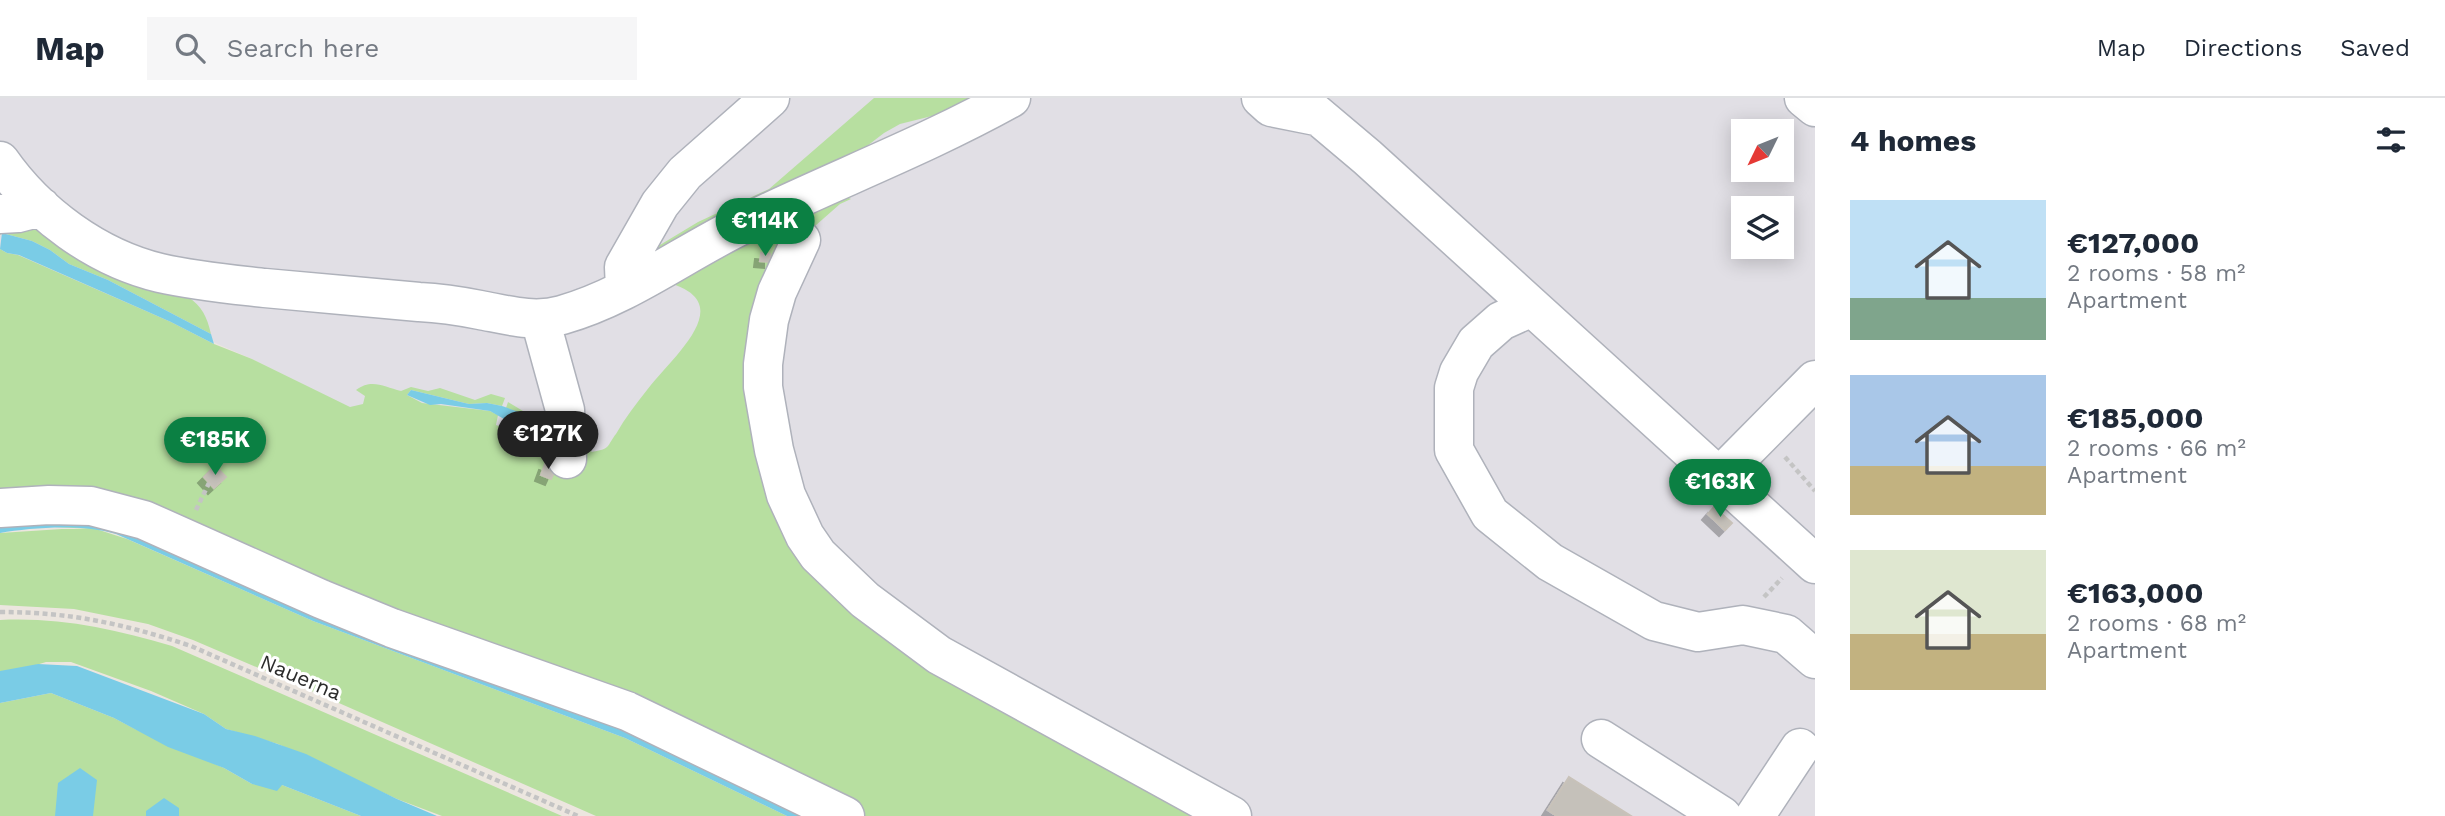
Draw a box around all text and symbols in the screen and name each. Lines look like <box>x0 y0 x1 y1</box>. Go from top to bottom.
search box <box>147 17 637 80</box>
text: Map <box>35 29 105 68</box>
icon: search <box>171 29 209 67</box>
text: Search here <box>227 33 379 63</box>
text: Map <box>2097 34 2146 62</box>
text: Directions <box>2184 34 2302 62</box>
text: Saved <box>2340 34 2410 62</box>
north arrow <box>1731 119 1794 182</box>
map controls <box>1731 119 1794 259</box>
icon: filters <box>2372 121 2410 159</box>
text: 4 homes <box>1850 123 1976 158</box>
button: layers <box>1731 196 1794 259</box>
pin: €114K <box>716 198 814 258</box>
text: €114K <box>732 207 798 234</box>
text: €127,000 <box>2067 225 2199 260</box>
icon: home <box>1906 228 1990 312</box>
text: 2 rooms · 58 m² <box>2067 260 2246 287</box>
text: Apartment <box>2067 287 2187 314</box>
text: €185,000 <box>2067 400 2204 435</box>
icon: home <box>1906 403 1990 487</box>
pin: €127K <box>499 412 597 471</box>
pin: €185K <box>166 418 264 477</box>
text: €127K <box>513 420 583 447</box>
text: €185K <box>180 426 250 453</box>
text: 2 rooms · 66 m² <box>2067 435 2246 462</box>
pin: €163K <box>1671 460 1769 519</box>
text: Apartment <box>2067 462 2187 489</box>
text: €163K <box>1685 468 1755 495</box>
text: €163,000 <box>2067 575 2204 610</box>
icon: home <box>1906 578 1990 662</box>
text: 2 rooms · 68 m² <box>2067 610 2246 637</box>
text: Apartment <box>2067 637 2187 664</box>
street label: Nauerna <box>257 649 345 705</box>

